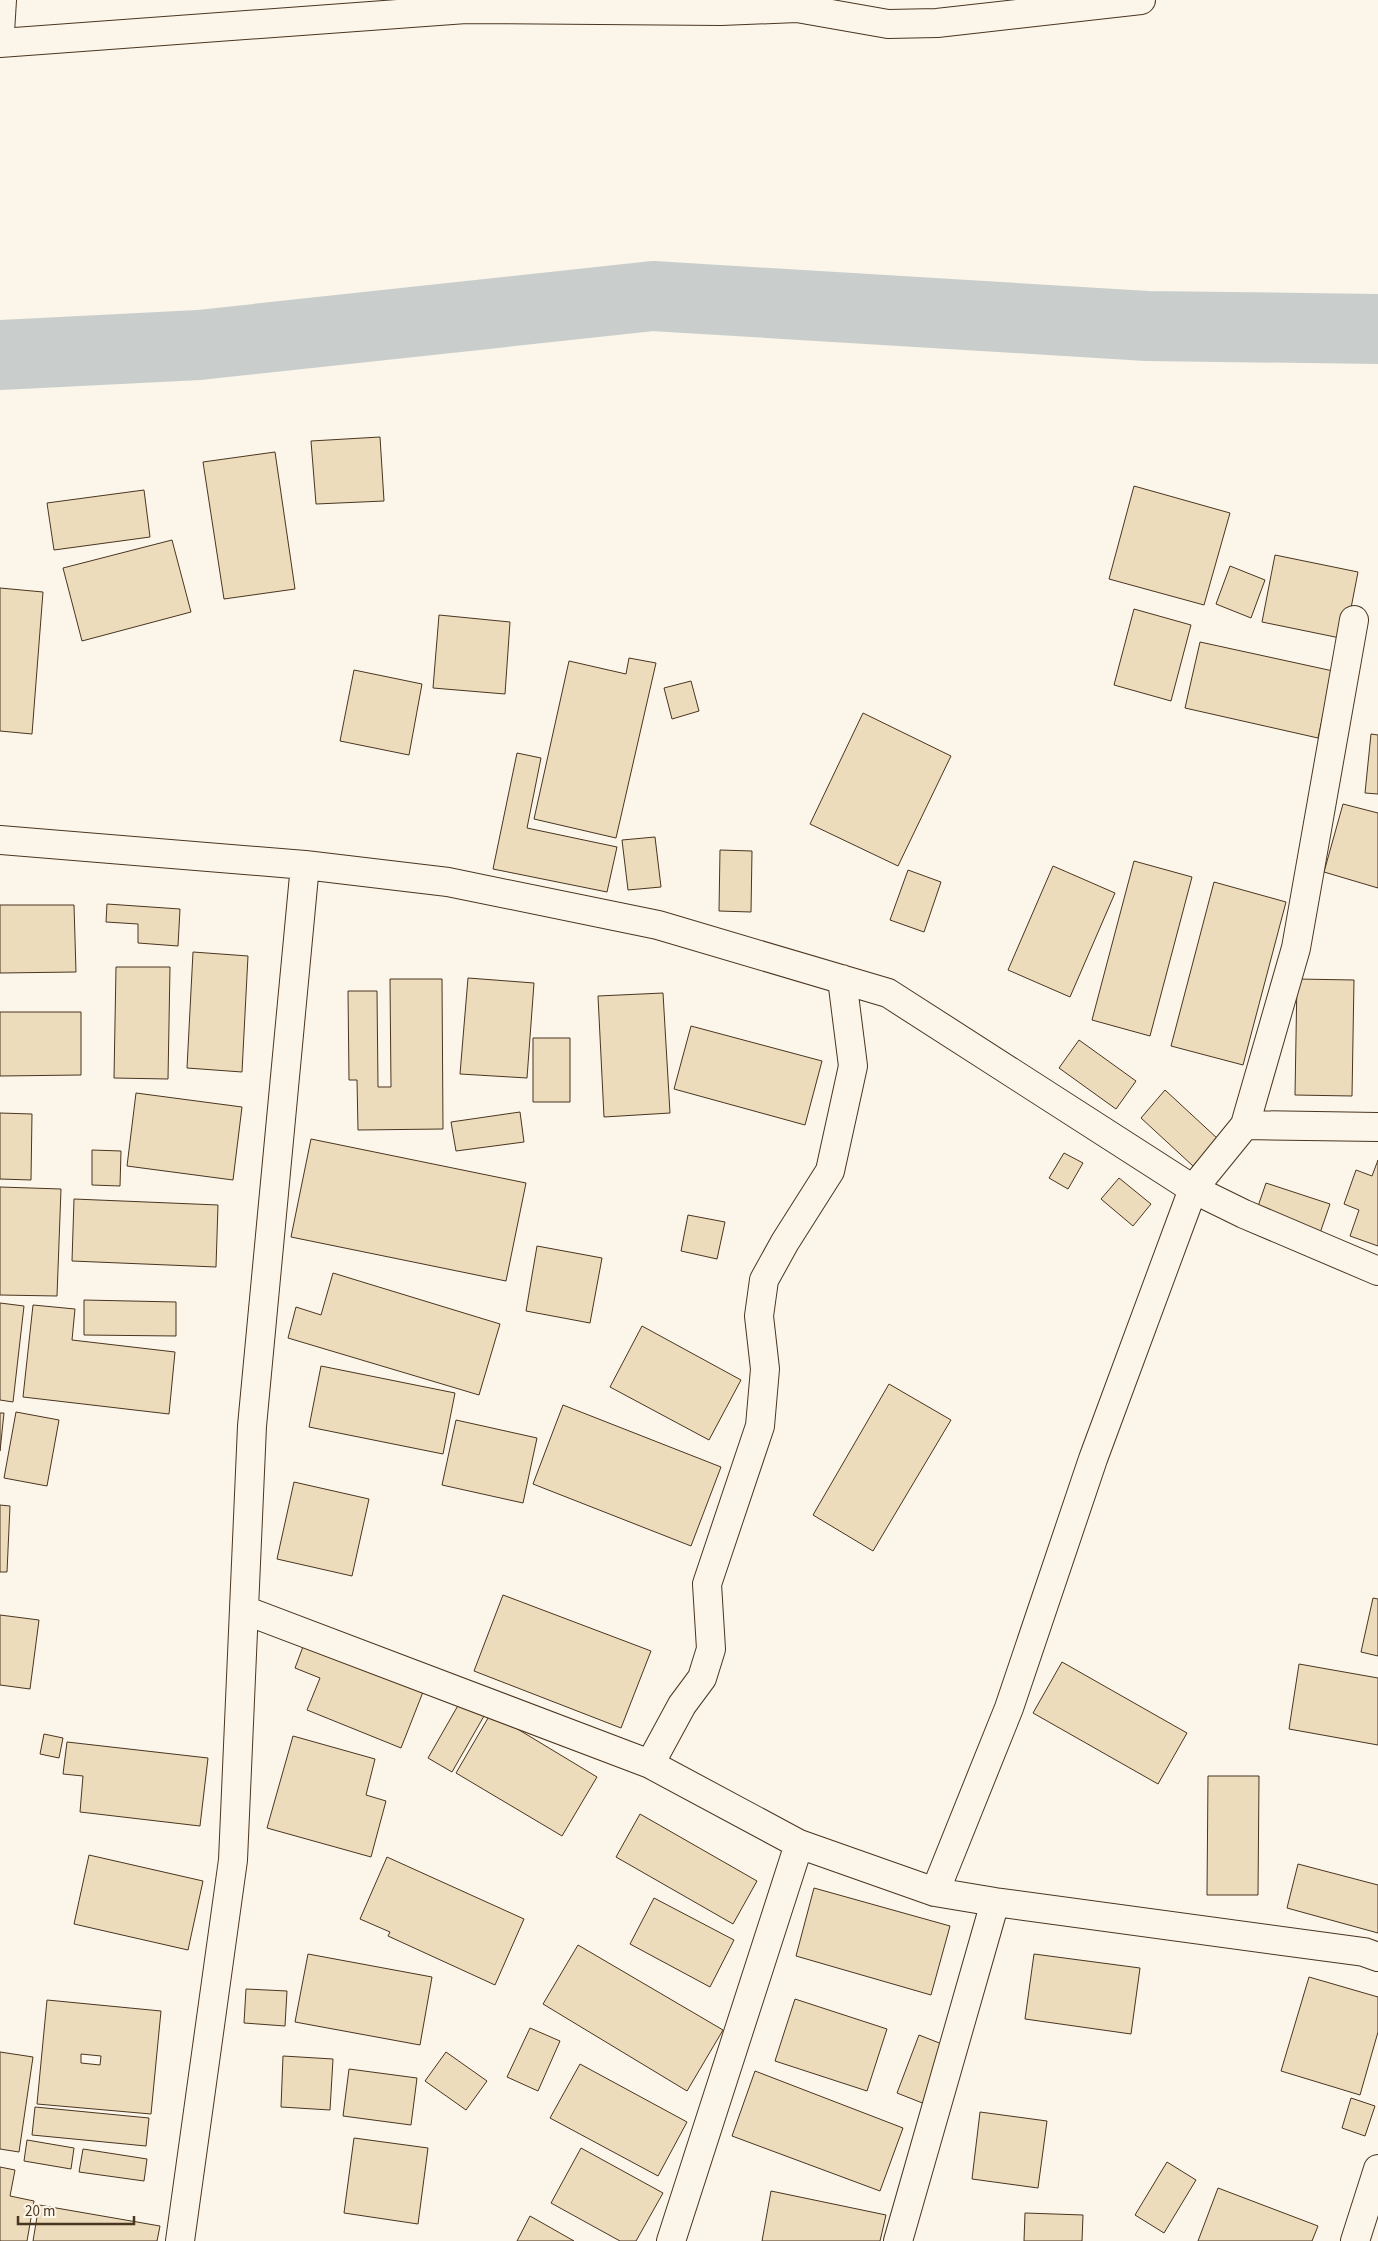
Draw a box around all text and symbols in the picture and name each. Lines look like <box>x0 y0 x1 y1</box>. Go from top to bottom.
scale bar <box>18 2194 134 2226</box>
text: 20 m <box>25 2201 55 2222</box>

